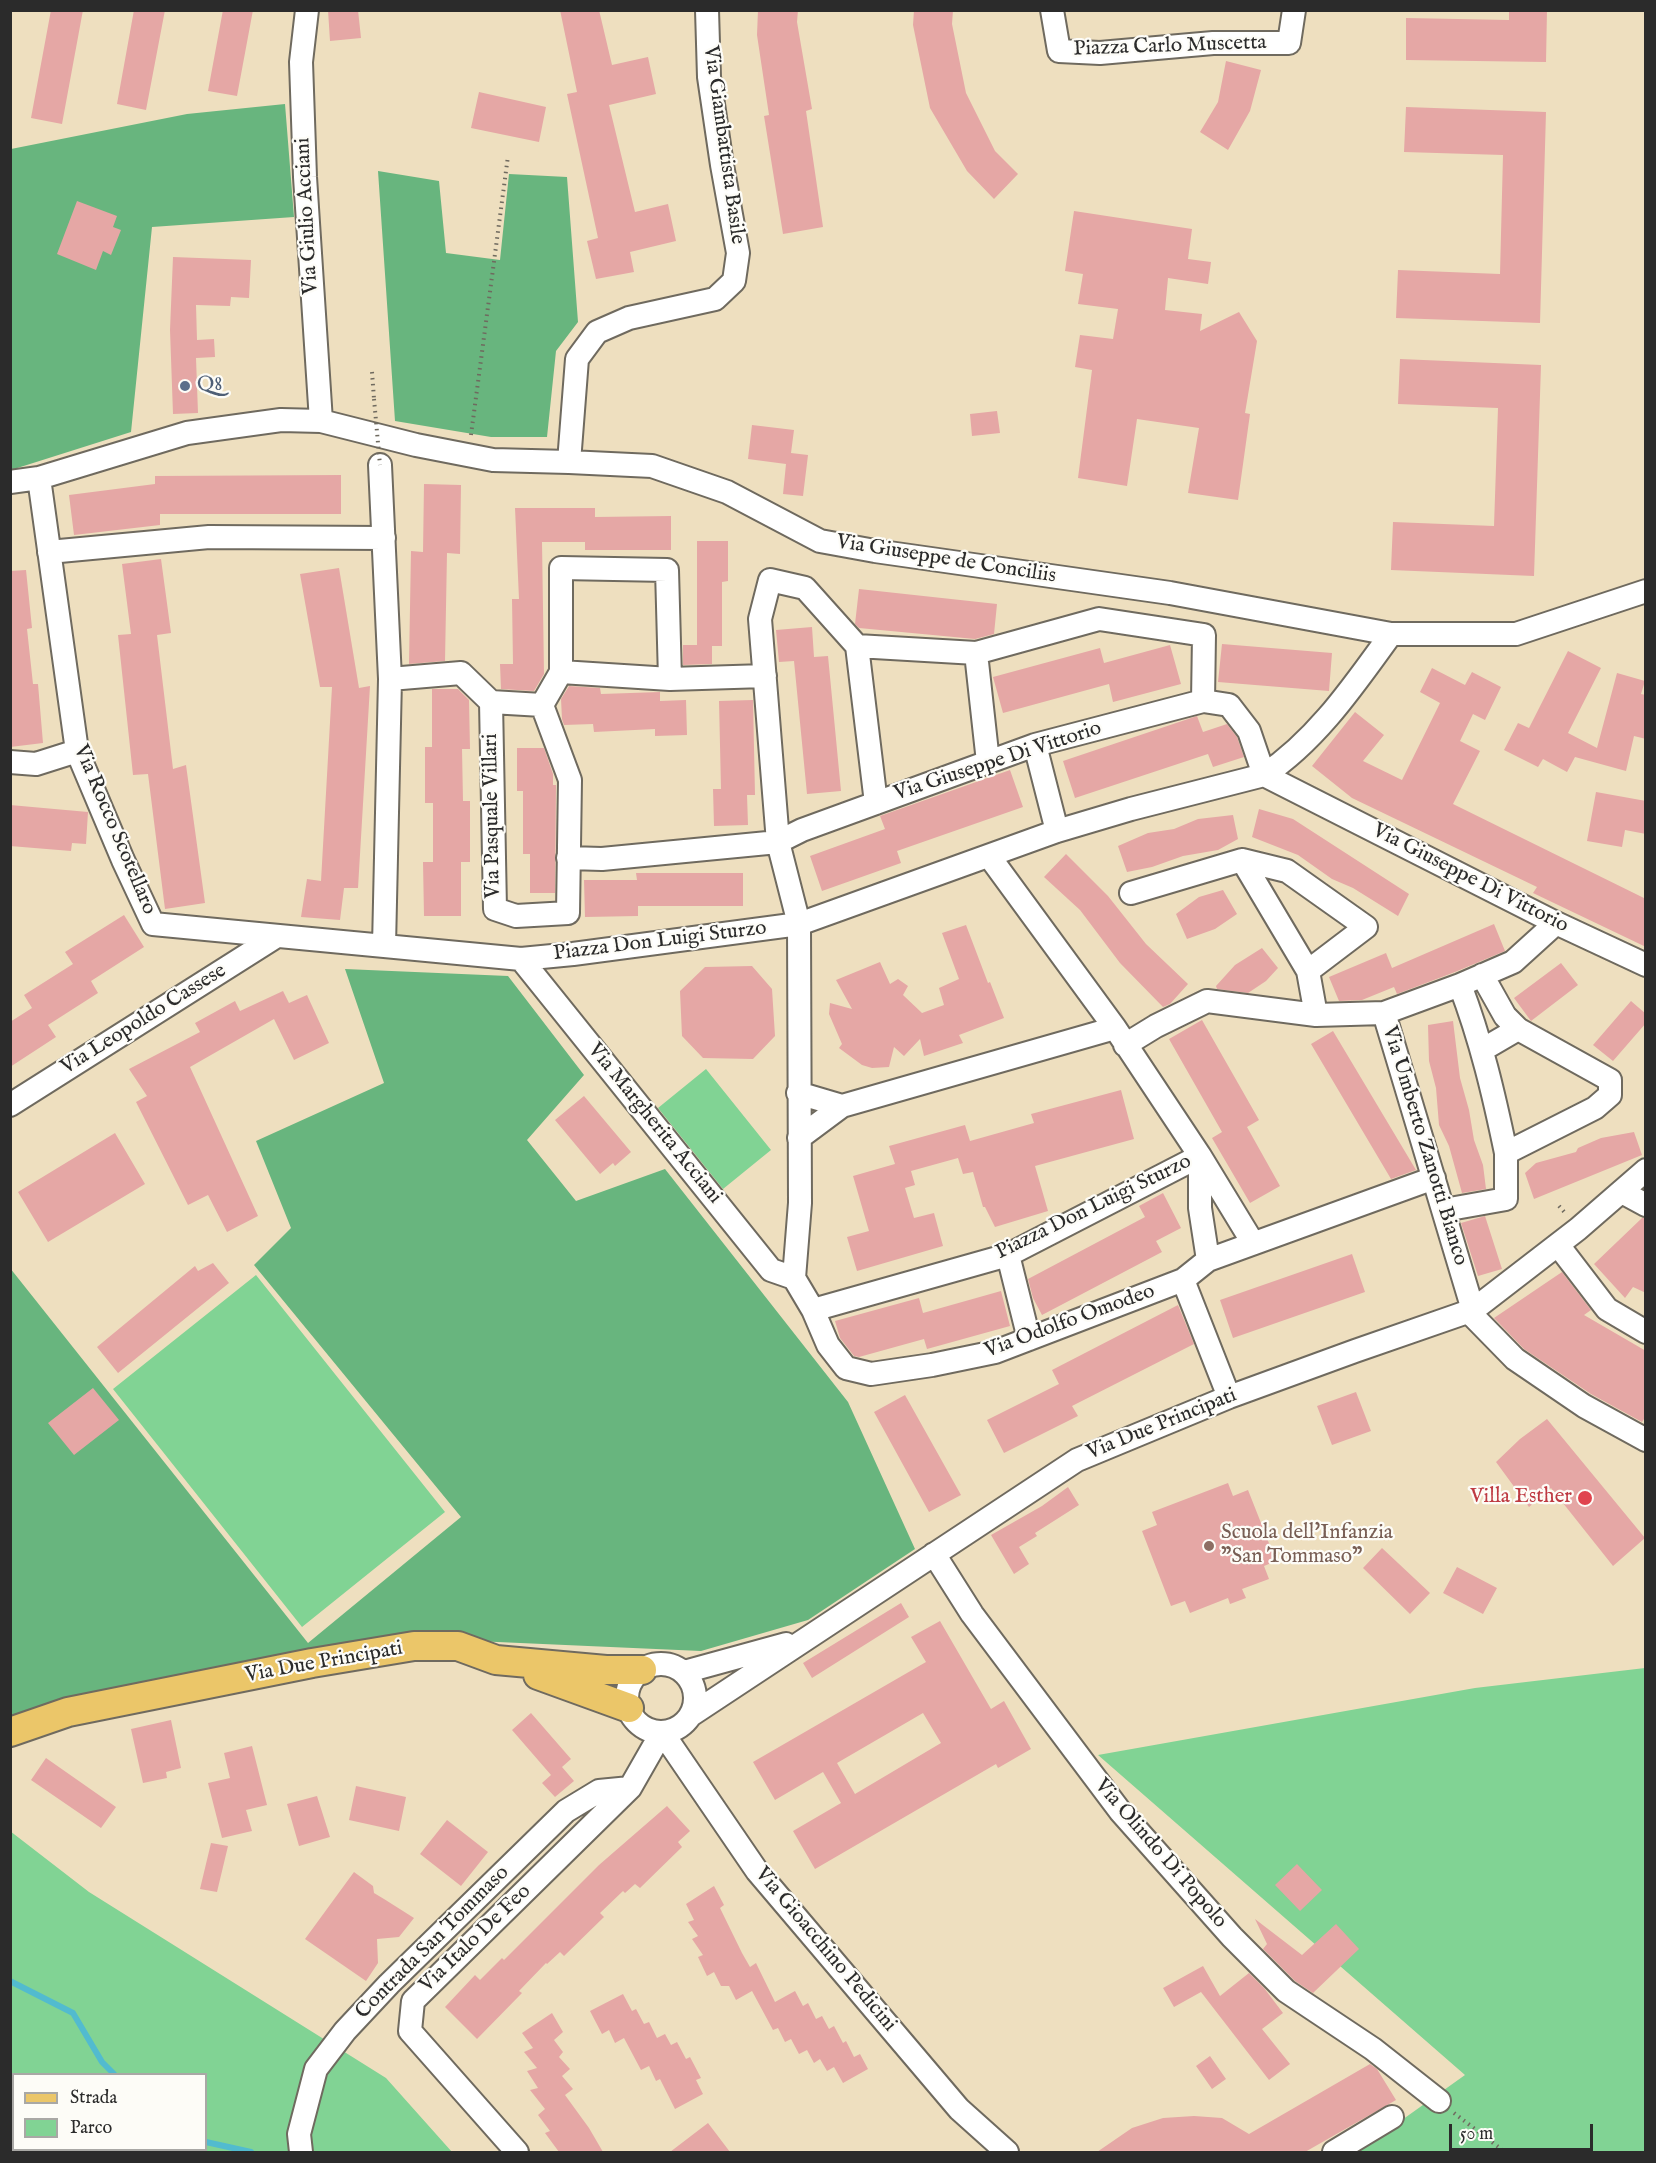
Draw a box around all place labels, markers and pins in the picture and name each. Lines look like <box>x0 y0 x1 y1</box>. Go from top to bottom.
place label: Q8 <box>197 373 222 399</box>
marker: Q8 <box>178 379 192 393</box>
place label: Villa Esther <box>1470 1485 1572 1511</box>
marker: Villa Esther <box>1576 1489 1594 1507</box>
place label: Scuola dell'Infanzia "San Tommaso" <box>1221 1521 1393 1571</box>
marker: Scuola dell'Infanzia "San Tommaso" <box>1202 1539 1216 1553</box>

